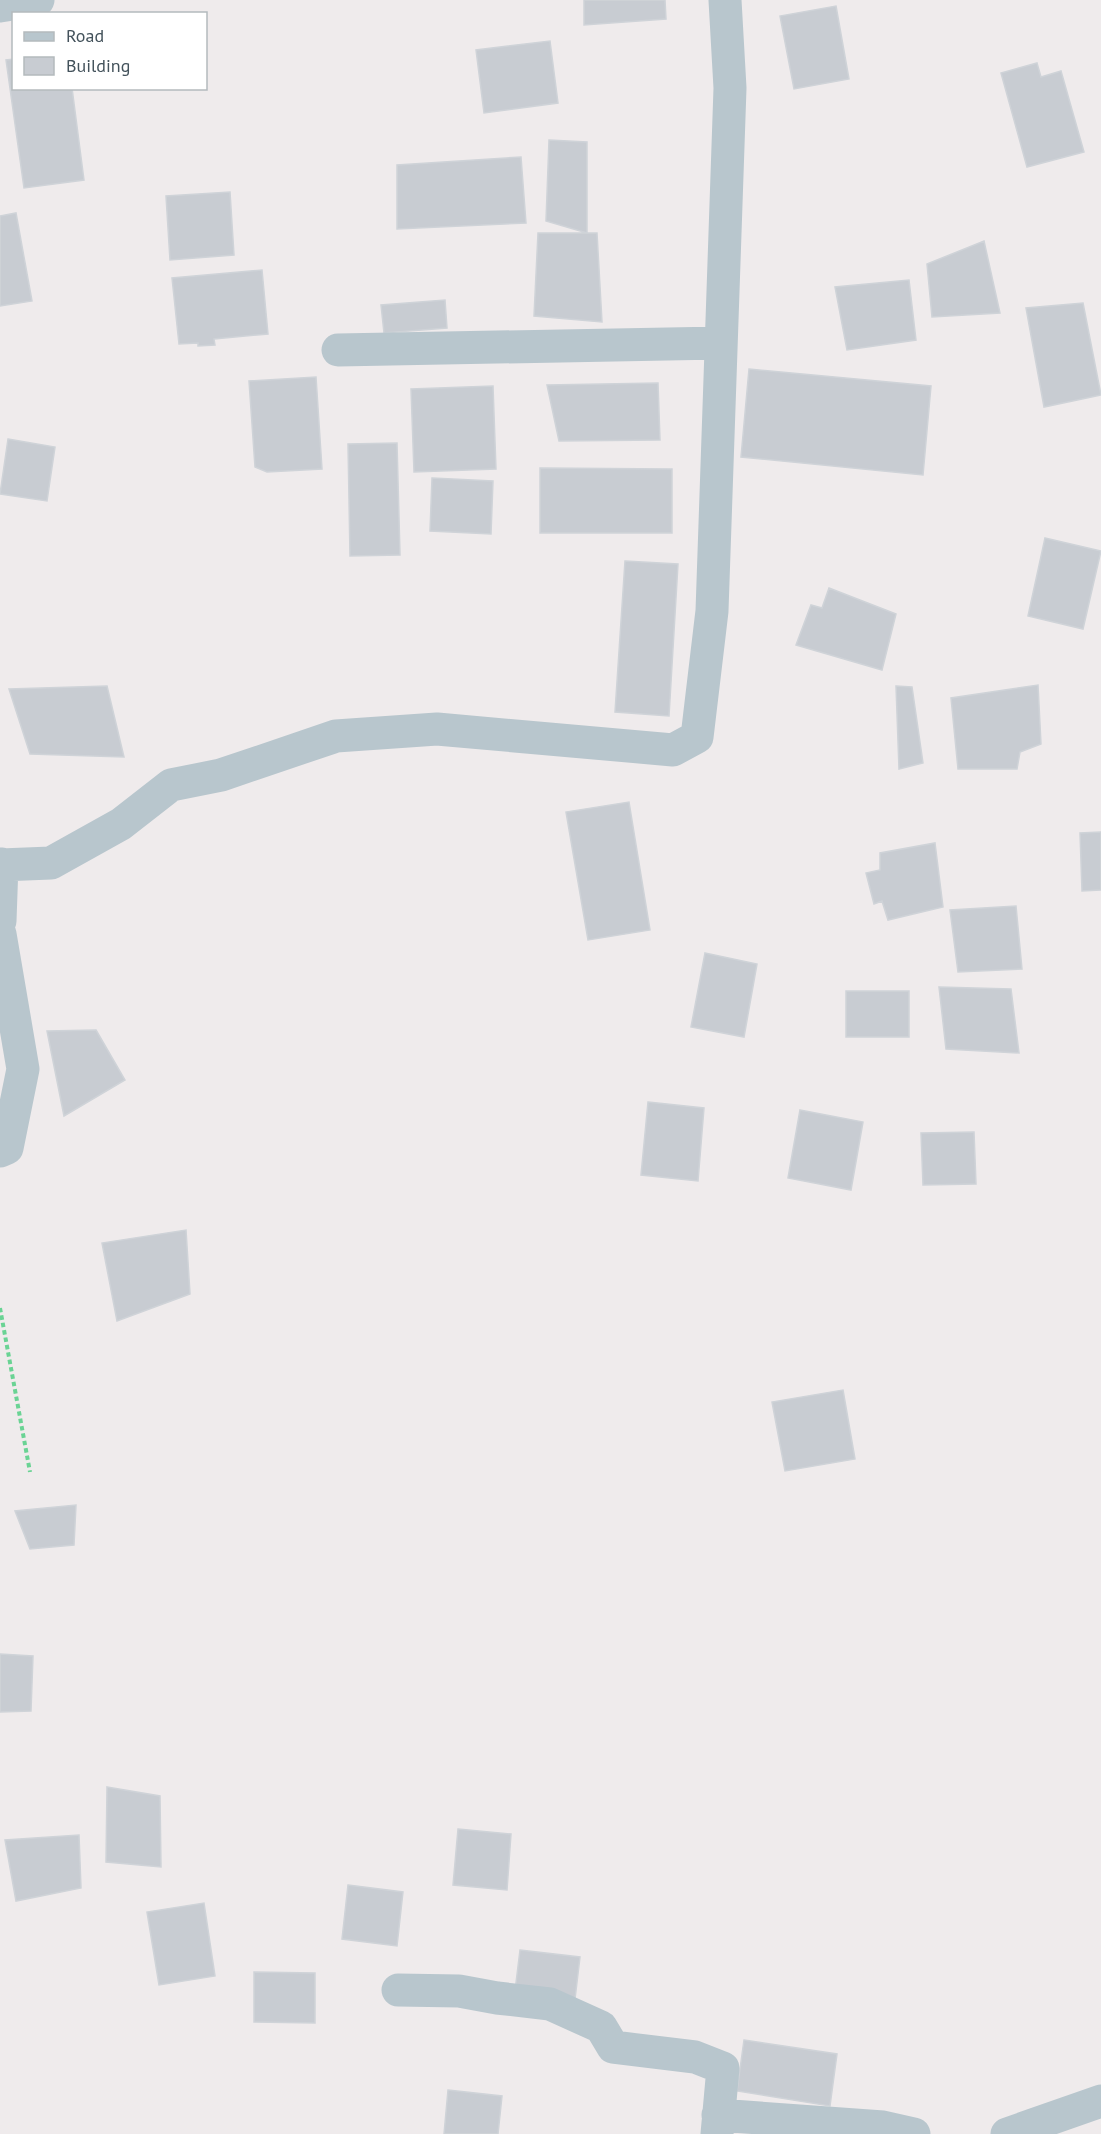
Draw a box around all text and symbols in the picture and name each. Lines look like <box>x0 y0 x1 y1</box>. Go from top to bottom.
legend <box>12 12 207 90</box>
text: Road <box>66 24 104 47</box>
text: Building <box>66 54 130 77</box>

